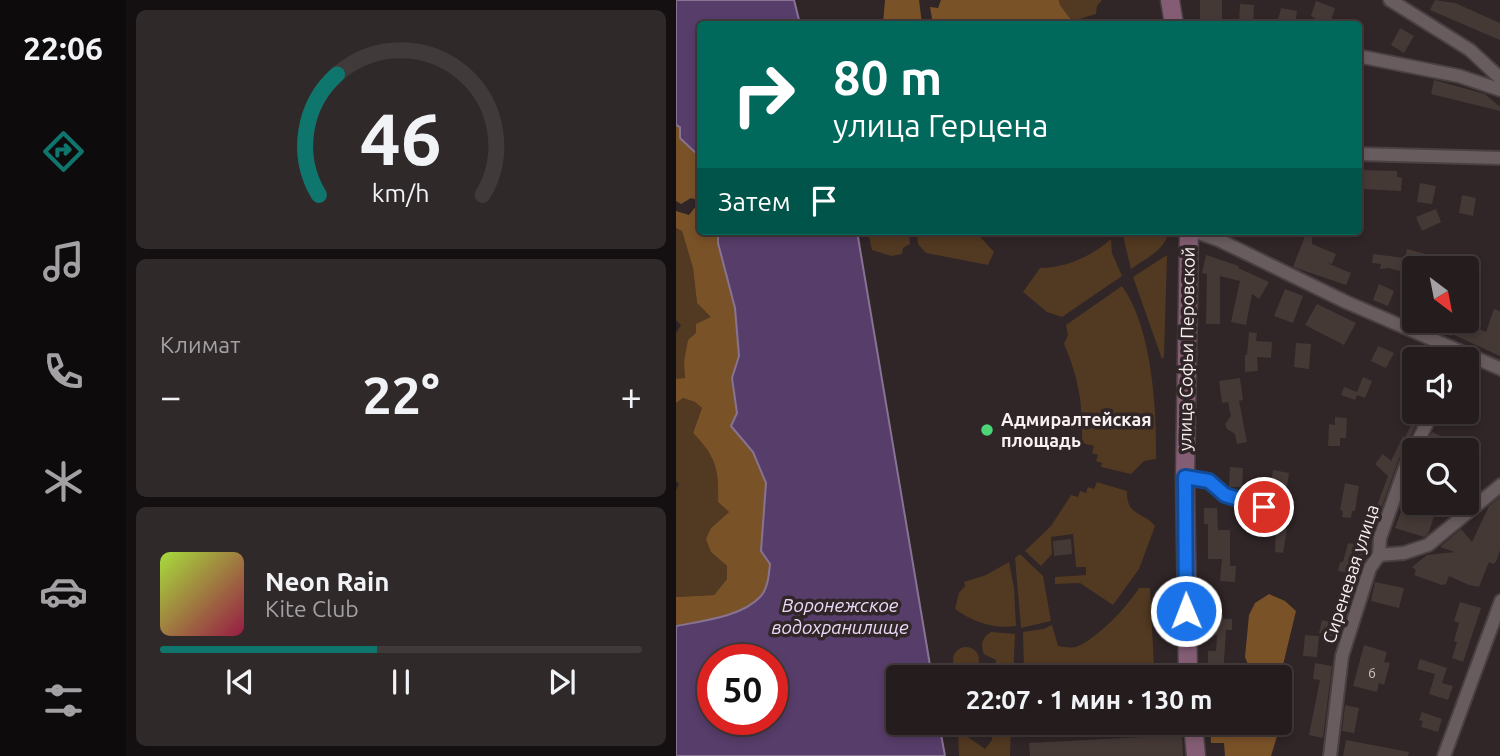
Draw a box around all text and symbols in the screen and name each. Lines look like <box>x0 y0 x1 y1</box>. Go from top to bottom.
text: 22:06 <box>23 30 103 66</box>
icon: right <box>718 49 809 140</box>
text: 80 m <box>833 49 942 104</box>
text: 46 <box>360 98 442 180</box>
text: улица Герцена <box>833 107 1048 143</box>
icon: directions <box>39 127 88 176</box>
text: km/h <box>372 179 430 207</box>
icon: arrive <box>805 182 843 220</box>
text: Затем <box>718 187 791 216</box>
icon: music <box>39 237 88 286</box>
street label: улица Софьи Перовской <box>1174 247 1198 451</box>
north arrow <box>1402 256 1479 332</box>
map controls <box>1402 256 1479 515</box>
text: Климат <box>160 332 240 357</box>
icon: phone <box>39 347 88 396</box>
button: sound <box>1402 347 1479 424</box>
text: 22° <box>362 366 440 424</box>
text: − <box>160 375 181 417</box>
text: + <box>621 375 642 417</box>
place label: Адмиралтейская площадь <box>1001 409 1152 450</box>
marker: Адмиралтейская площадь <box>979 422 995 438</box>
button: search <box>1402 438 1479 515</box>
icon: climate <box>39 457 88 506</box>
pin <box>1234 477 1294 537</box>
icon: arrive <box>1245 488 1283 526</box>
street label: Сиреневая улица <box>1318 502 1382 646</box>
icon: car <box>39 567 88 616</box>
text: Neon Rain <box>265 567 390 596</box>
position arrow <box>1149 574 1223 648</box>
water label: Воронежское водохранилище <box>771 594 909 638</box>
text: Kite Club <box>265 596 359 621</box>
speed limit sign: 50 <box>697 644 788 735</box>
icon: previous <box>221 663 259 701</box>
icon: pause <box>382 663 420 701</box>
icon: next <box>543 663 581 701</box>
house number: 6 <box>1368 665 1376 681</box>
icon: filters <box>39 676 88 725</box>
text: 22:07 · 1 мин · 130 m <box>966 685 1212 714</box>

